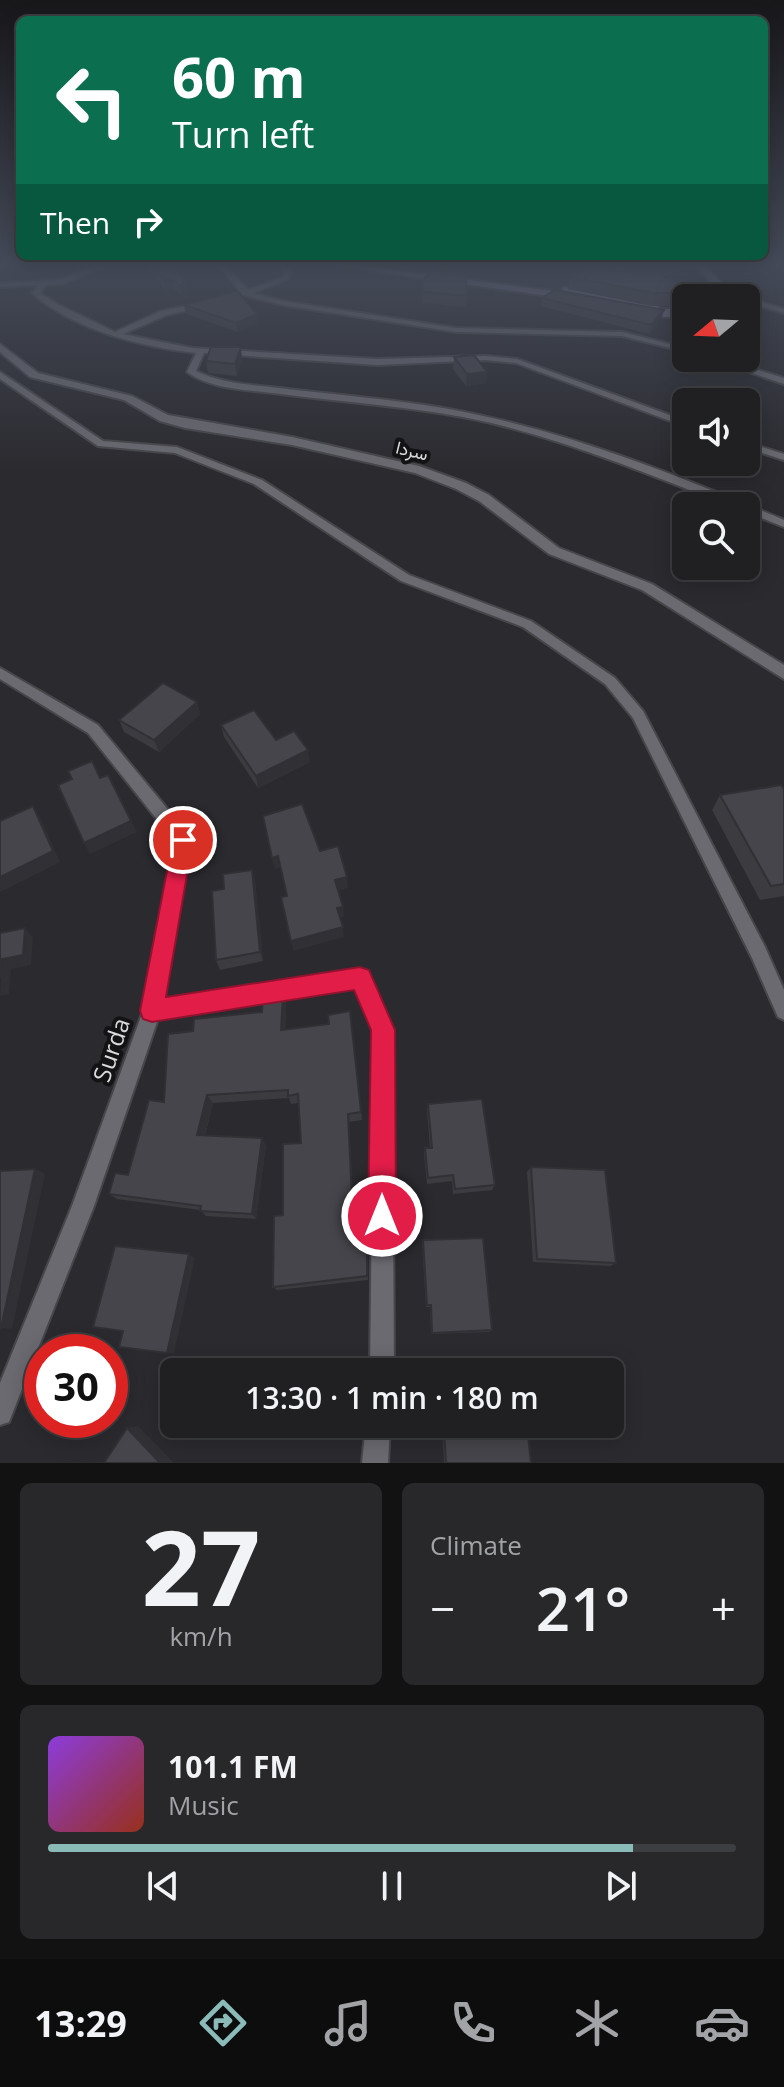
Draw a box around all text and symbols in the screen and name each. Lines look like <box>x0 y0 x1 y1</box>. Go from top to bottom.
text: 60 m <box>172 38 306 114</box>
icon: left <box>40 48 144 152</box>
text: Turn left <box>172 110 314 159</box>
icon: right <box>126 200 170 244</box>
text: Then <box>40 202 110 243</box>
north arrow <box>672 284 760 372</box>
map controls <box>672 284 760 580</box>
button: sound <box>672 388 760 476</box>
street label: سردا <box>394 434 431 466</box>
button: search <box>672 492 760 580</box>
pin <box>149 806 217 874</box>
icon: arrive <box>161 818 205 862</box>
street label: Surda <box>84 1013 137 1086</box>
position arrow <box>340 1174 424 1258</box>
speed limit sign: 30 <box>24 1334 128 1438</box>
text: 13:30 · 1 min · 180 m <box>245 1377 539 1418</box>
text: 27 <box>142 1495 260 1636</box>
text: Climate <box>430 1527 522 1563</box>
text: 21° <box>536 1567 630 1649</box>
text: − <box>430 1578 455 1638</box>
text: + <box>711 1578 736 1638</box>
text: km/h <box>169 1618 233 1654</box>
text: 101.1 FM <box>168 1746 298 1787</box>
text: Music <box>168 1787 239 1823</box>
icon: previous <box>141 1864 185 1908</box>
icon: pause <box>370 1864 414 1908</box>
icon: next <box>599 1864 643 1908</box>
icon: directions <box>195 1995 251 2051</box>
icon: music <box>320 1995 376 2051</box>
icon: phone <box>445 1995 501 2051</box>
icon: climate <box>569 1995 625 2051</box>
icon: car <box>694 1995 750 2051</box>
text: 13:29 <box>34 1999 127 2048</box>

